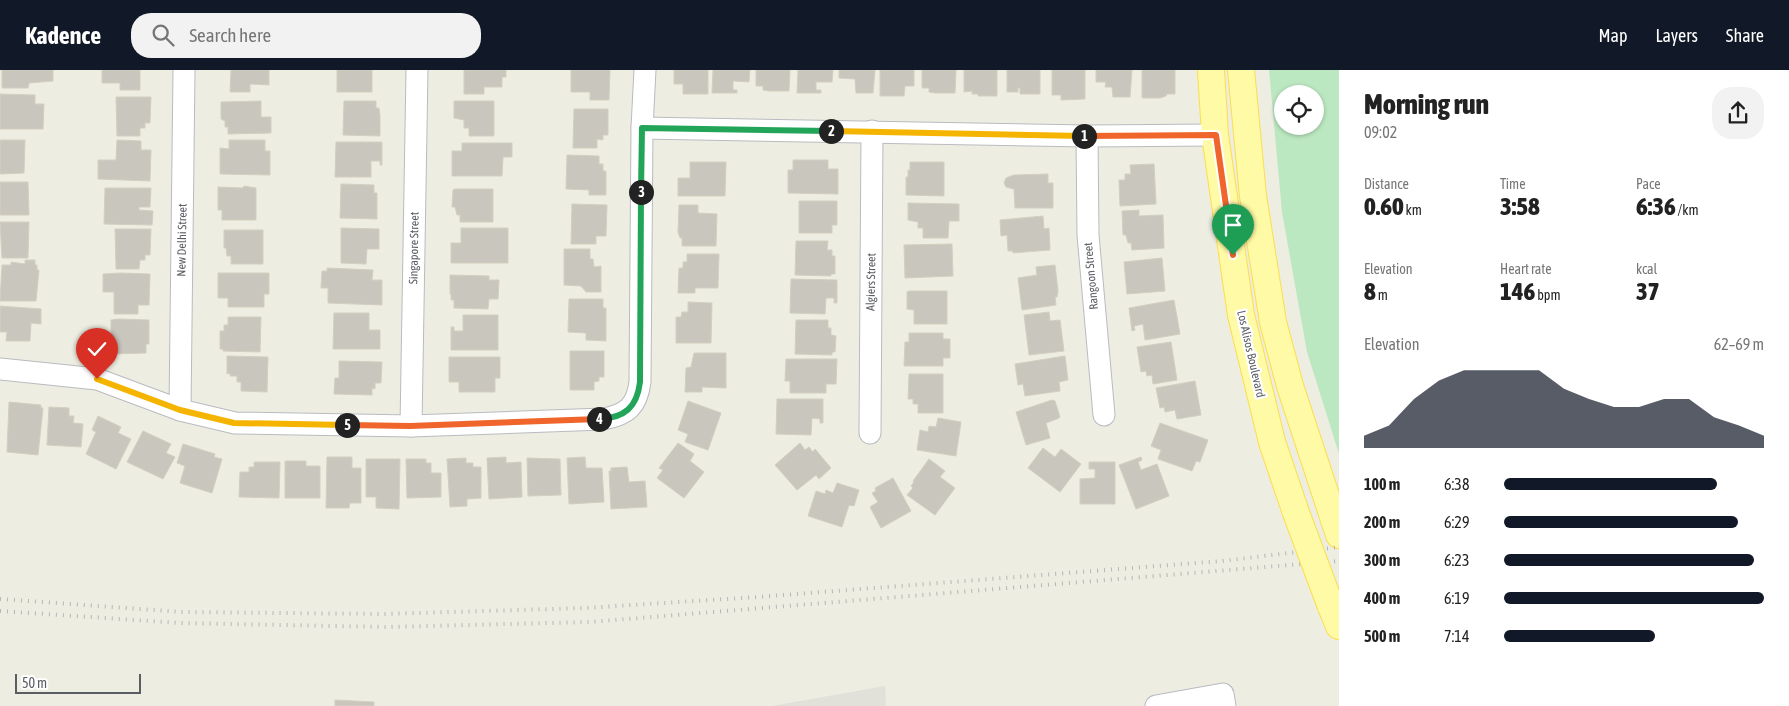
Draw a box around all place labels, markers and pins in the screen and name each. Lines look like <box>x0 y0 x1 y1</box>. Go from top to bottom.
pin: 2 <box>818 118 844 144</box>
pin: 1 <box>1072 124 1096 148</box>
pin: 3 <box>628 180 654 204</box>
pin <box>1212 204 1254 255</box>
pin <box>76 328 118 379</box>
pin: 4 <box>586 406 612 432</box>
pin: 5 <box>334 412 360 438</box>

